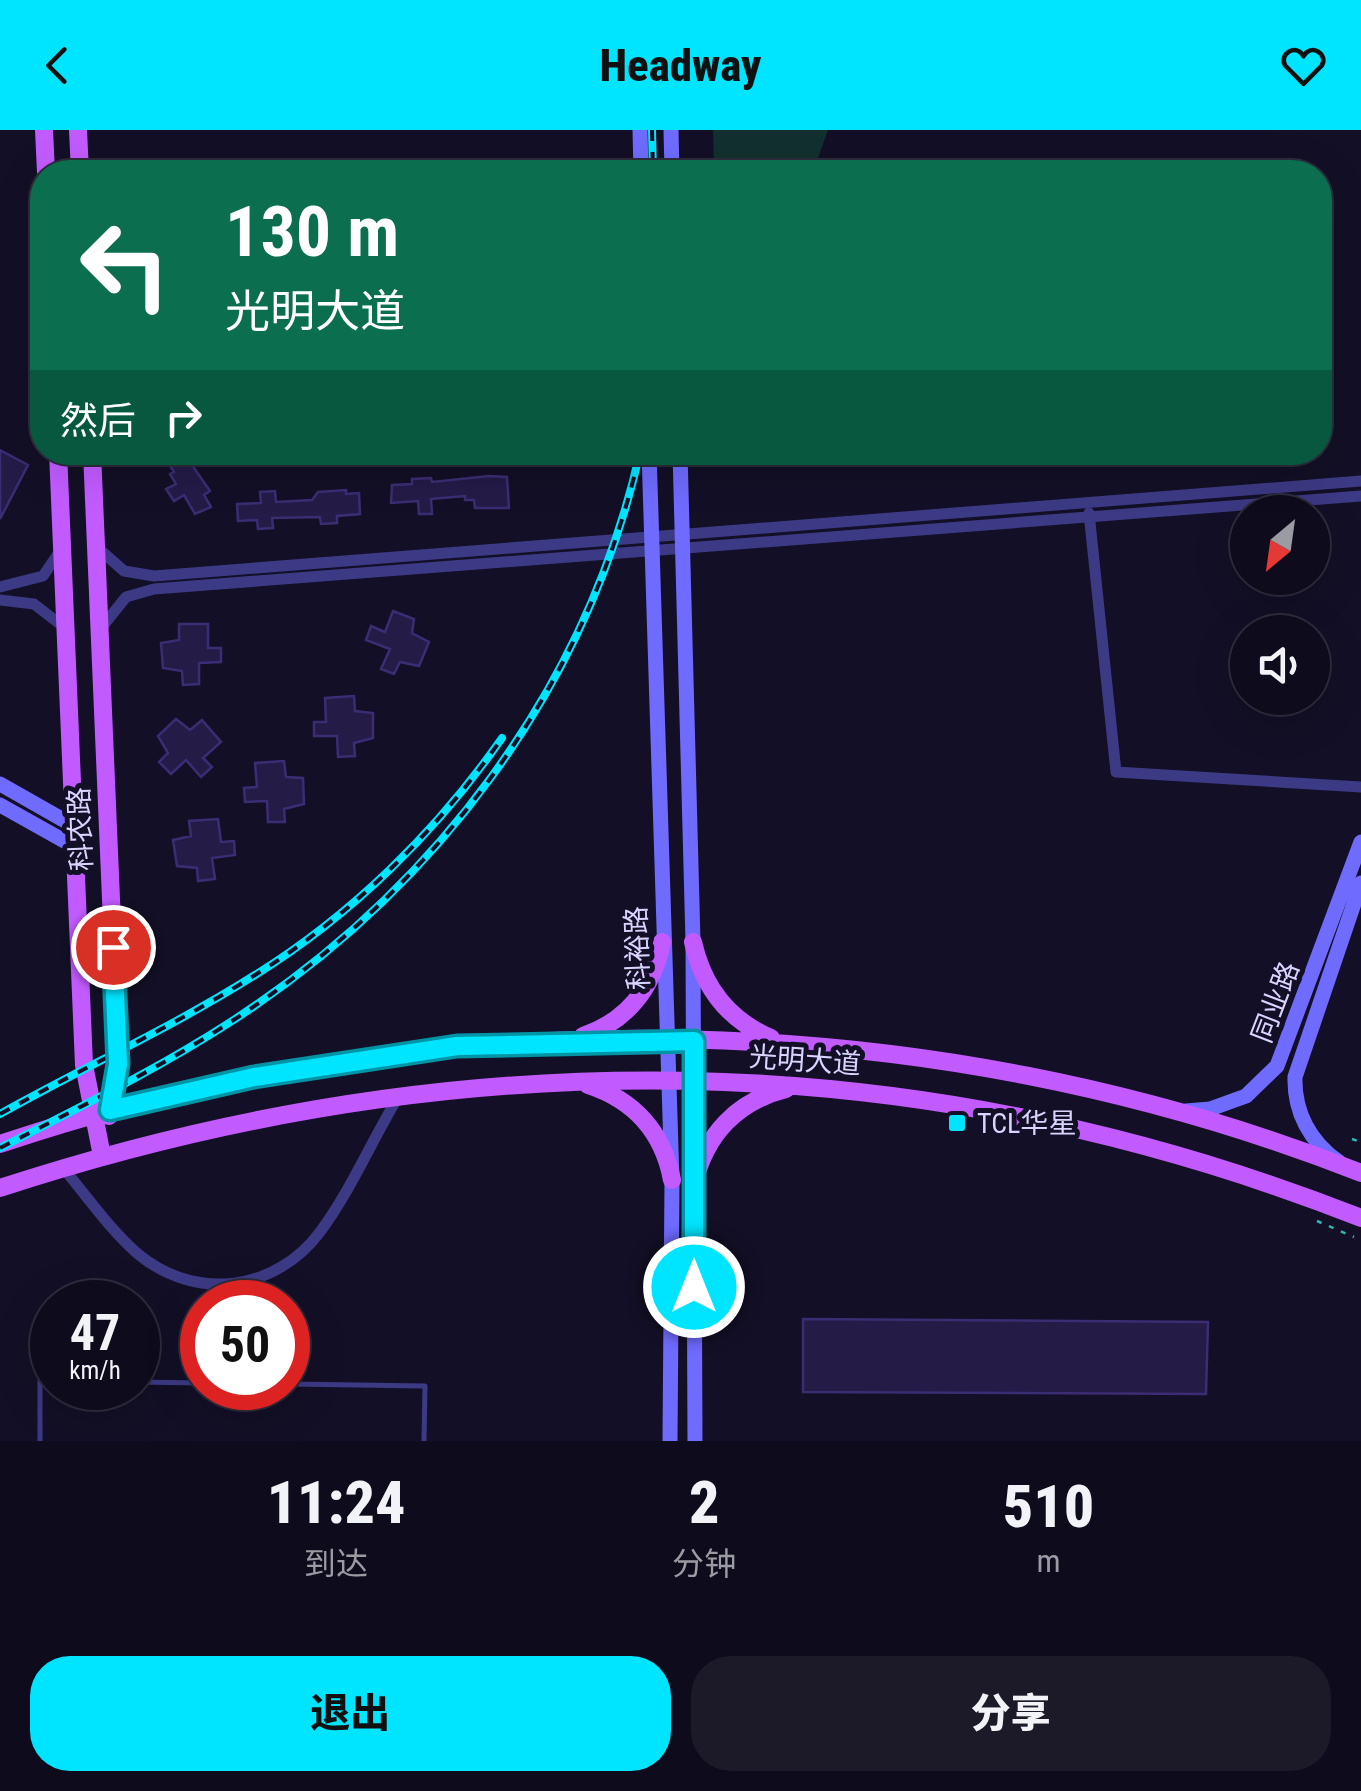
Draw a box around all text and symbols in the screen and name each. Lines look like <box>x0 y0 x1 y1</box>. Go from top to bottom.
icon: back <box>30 38 85 93</box>
icon: heart <box>1276 38 1331 93</box>
text: Headway <box>599 39 762 92</box>
text: 130 m <box>225 191 399 273</box>
icon: left <box>60 200 190 330</box>
text: 光明大道 <box>225 285 405 338</box>
icon: right <box>156 390 211 445</box>
text: 然后 <box>60 399 136 443</box>
north arrow <box>1230 495 1330 595</box>
map controls <box>1230 495 1330 715</box>
button: sound <box>1230 615 1330 715</box>
street label: 科农路 <box>63 786 98 872</box>
pin <box>71 905 156 990</box>
street label: 科裕路 <box>620 905 655 991</box>
icon: arrive <box>86 920 141 975</box>
street label: 同业路 <box>1245 957 1306 1047</box>
street label: 光明大道 <box>748 1040 862 1081</box>
place label: TCL华星 <box>977 1107 1076 1140</box>
marker: TCL华星 <box>946 1112 968 1134</box>
position arrow <box>642 1235 746 1339</box>
speed limit sign: 50 <box>180 1280 310 1410</box>
text: 47 <box>70 1304 120 1362</box>
text: km/h <box>69 1356 121 1385</box>
text: 11:24 <box>267 1467 406 1538</box>
text: 2 <box>689 1467 719 1538</box>
text: 510 <box>1003 1471 1094 1542</box>
text: m <box>1037 1542 1061 1580</box>
text: 到达 <box>304 1545 368 1583</box>
text: 分钟 <box>672 1545 736 1583</box>
button: 退出 <box>30 1656 671 1771</box>
button: 分享 <box>691 1656 1331 1771</box>

